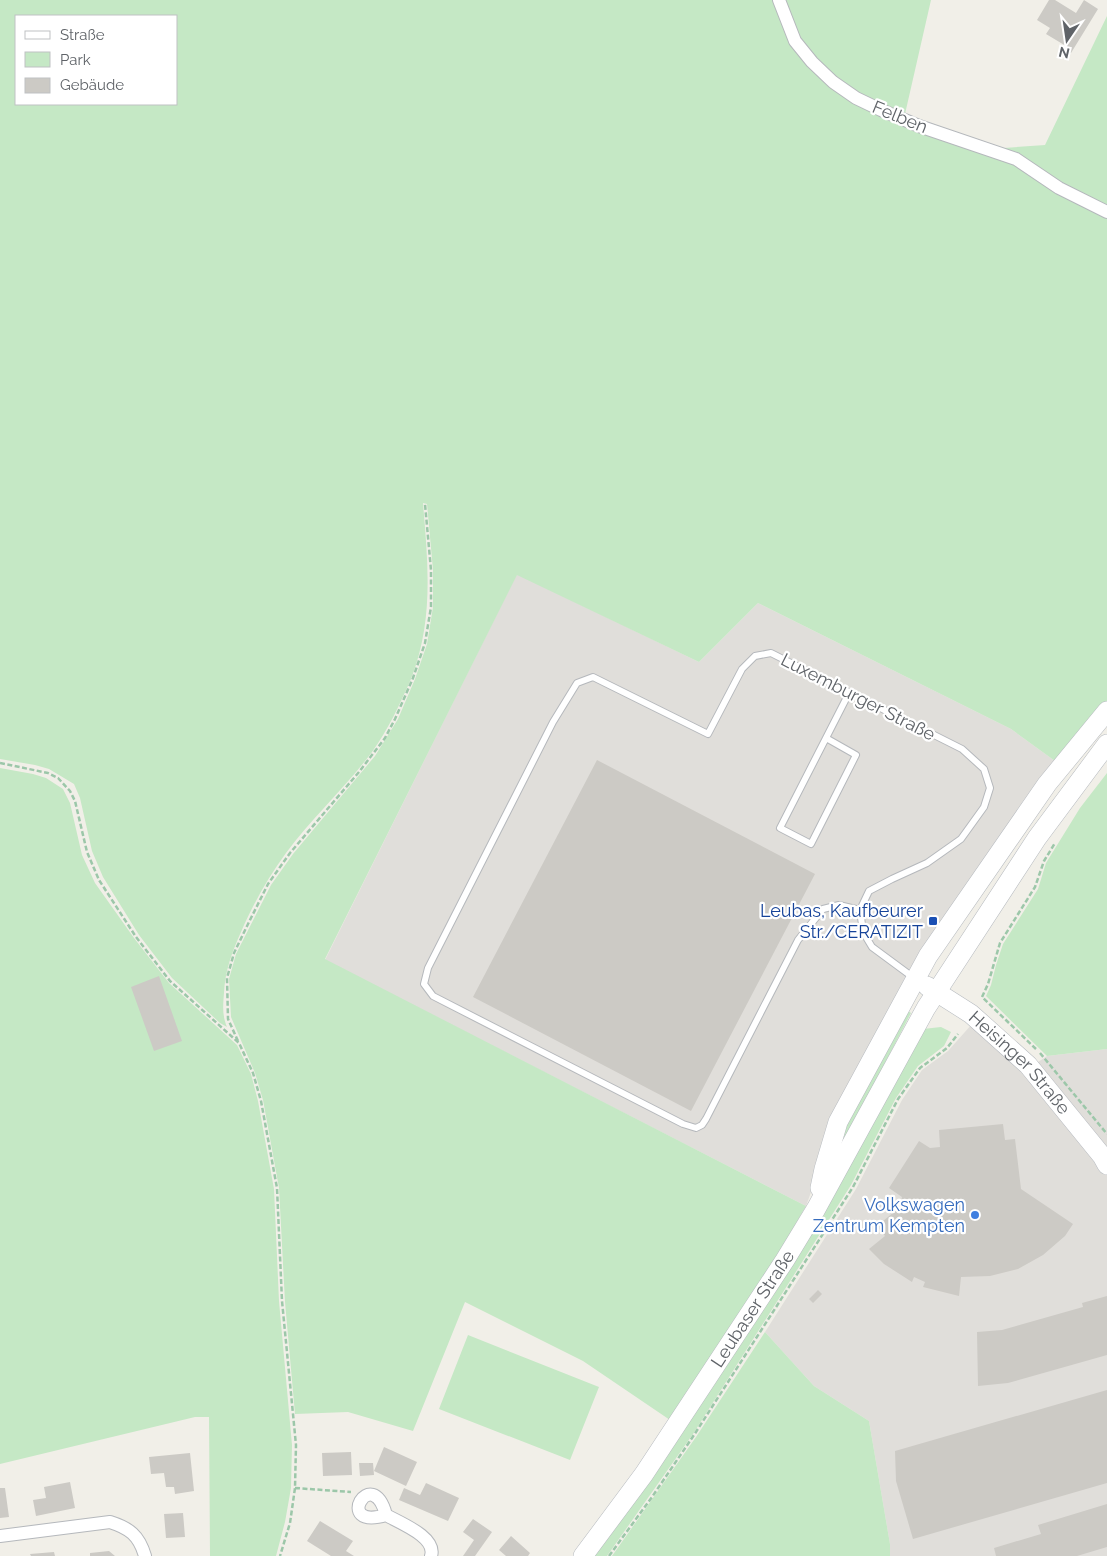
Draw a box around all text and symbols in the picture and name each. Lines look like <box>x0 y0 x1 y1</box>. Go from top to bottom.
legend <box>15 15 178 105</box>
north arrow <box>1042 15 1092 65</box>
text: Straße <box>60 26 105 44</box>
text: N <box>1057 44 1071 62</box>
text: Park <box>60 51 91 69</box>
text: Gebäude <box>60 76 124 94</box>
street label: Felben <box>870 96 931 137</box>
street label: Luxemburger Straße <box>778 649 939 745</box>
place label: Leubas, Kaufbeurer Str./CERATIZIT <box>760 900 924 942</box>
marker: Leubas, Kaufbeurer Str./CERATIZIT <box>927 915 939 927</box>
street label: Heisinger Straße <box>965 1006 1075 1119</box>
place label: Volkswagen Zentrum Kempten <box>813 1194 965 1236</box>
marker: Volkswagen Zentrum Kempten <box>969 1209 981 1221</box>
street label: Leubaser Straße <box>706 1246 799 1371</box>

